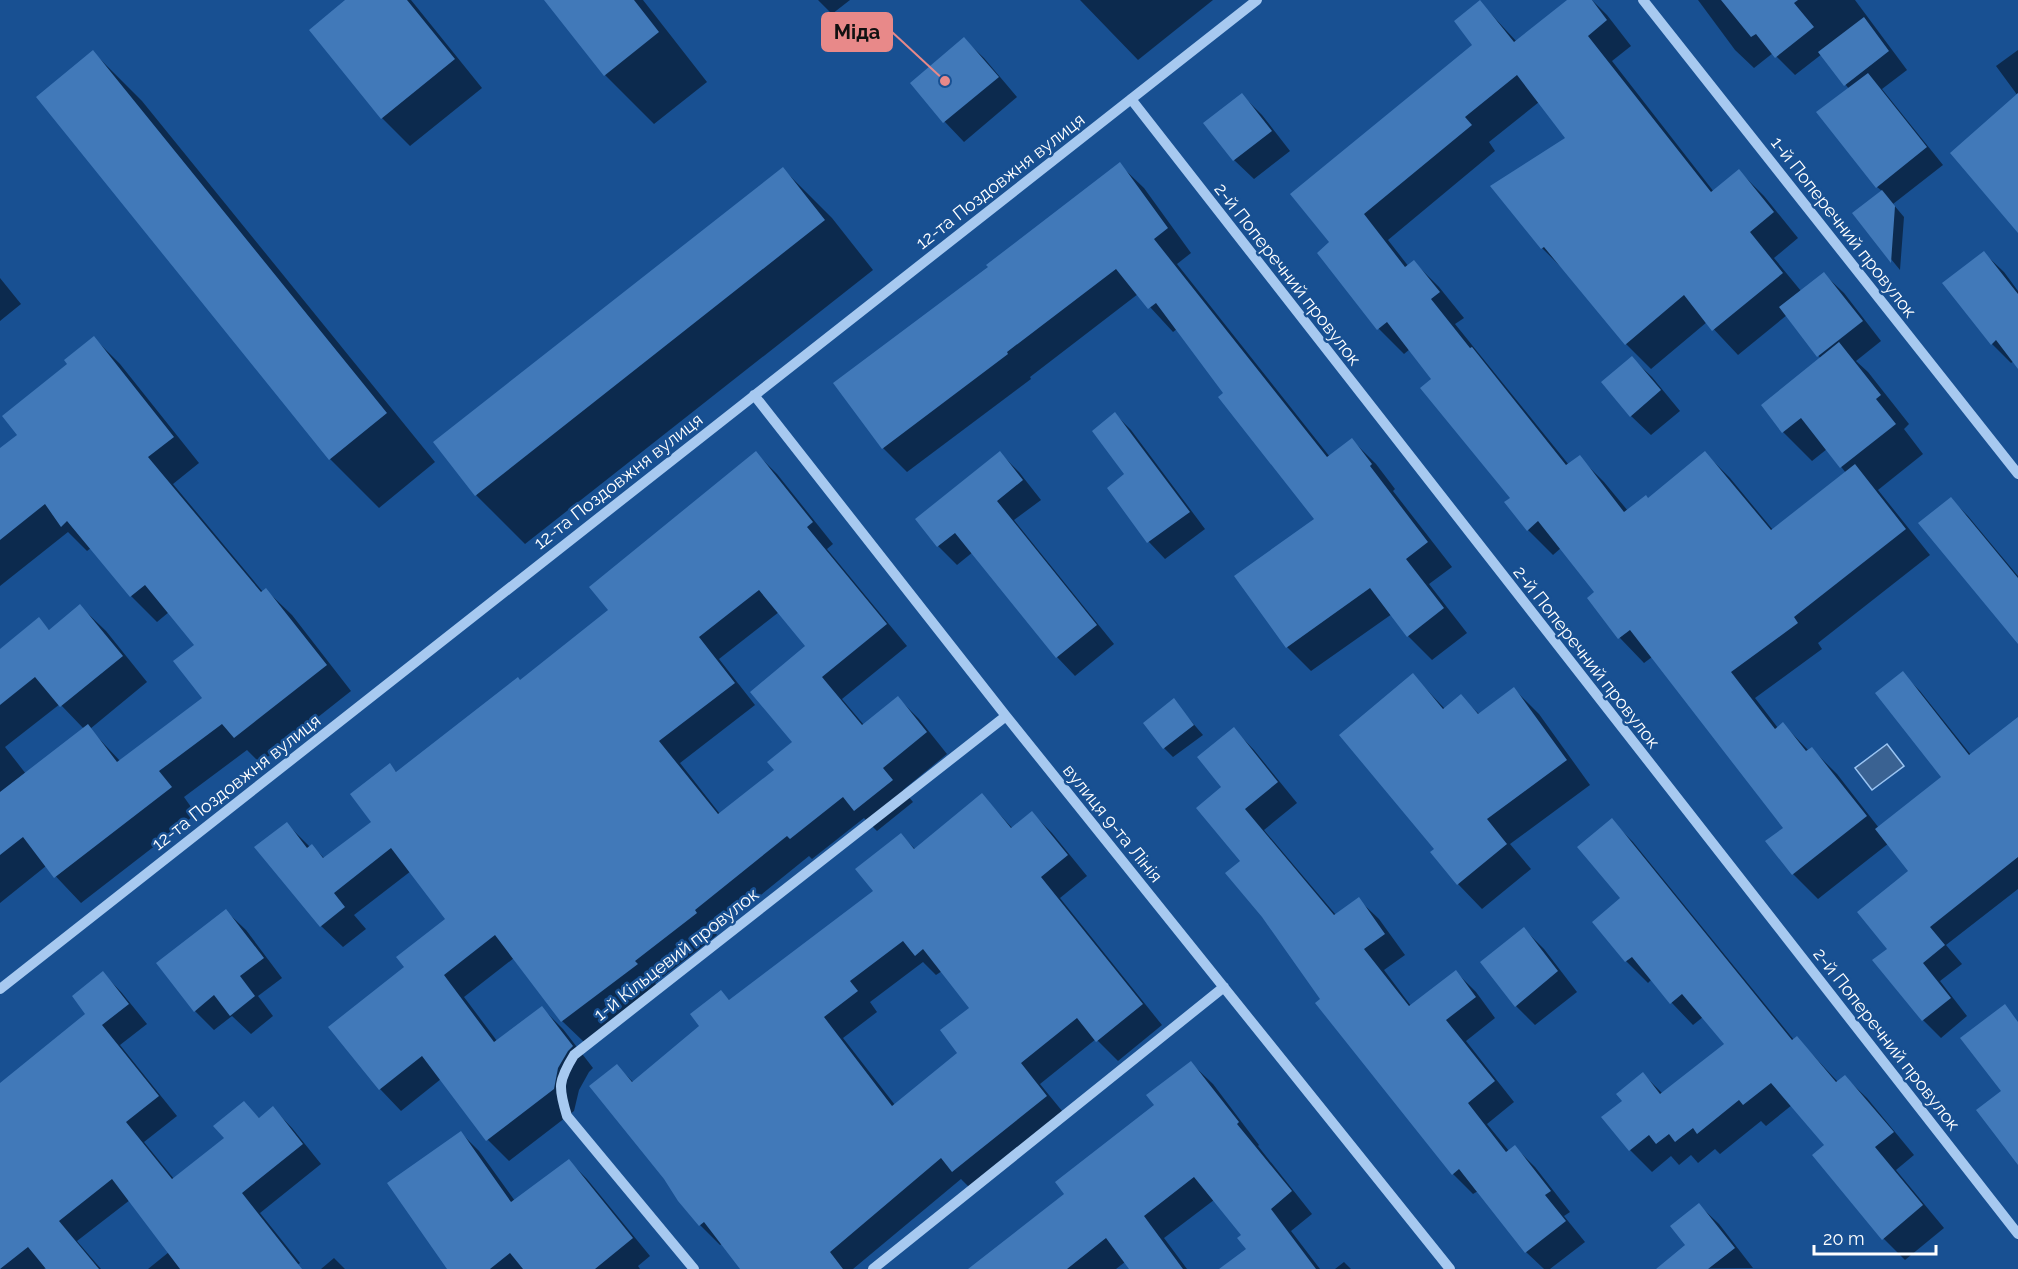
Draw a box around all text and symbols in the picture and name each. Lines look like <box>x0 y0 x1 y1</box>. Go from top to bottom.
callout: Міда <box>822 13 892 51</box>
text: Міда <box>834 20 880 44</box>
street label: 12-та Поздовжня вулиця <box>912 109 1088 253</box>
street label: 1-й Поперечний провулок <box>1767 132 1921 322</box>
street label: 2-й Поперечний провулок <box>1210 179 1366 369</box>
street label: 12-та Поздовжня вулиця <box>530 409 706 553</box>
street label: 2-й Поперечний провулок <box>1509 562 1665 752</box>
street label: 12-та Поздовжня вулиця <box>148 710 324 854</box>
street label: вулиця 9-та Лінія <box>1059 760 1167 886</box>
street label: 1-й Кільцевий провулок <box>590 883 762 1025</box>
street label: 2-й Поперечний провулок <box>1809 944 1965 1134</box>
scale bar <box>1814 1218 1936 1256</box>
text: 20 m <box>1823 1228 1865 1249</box>

